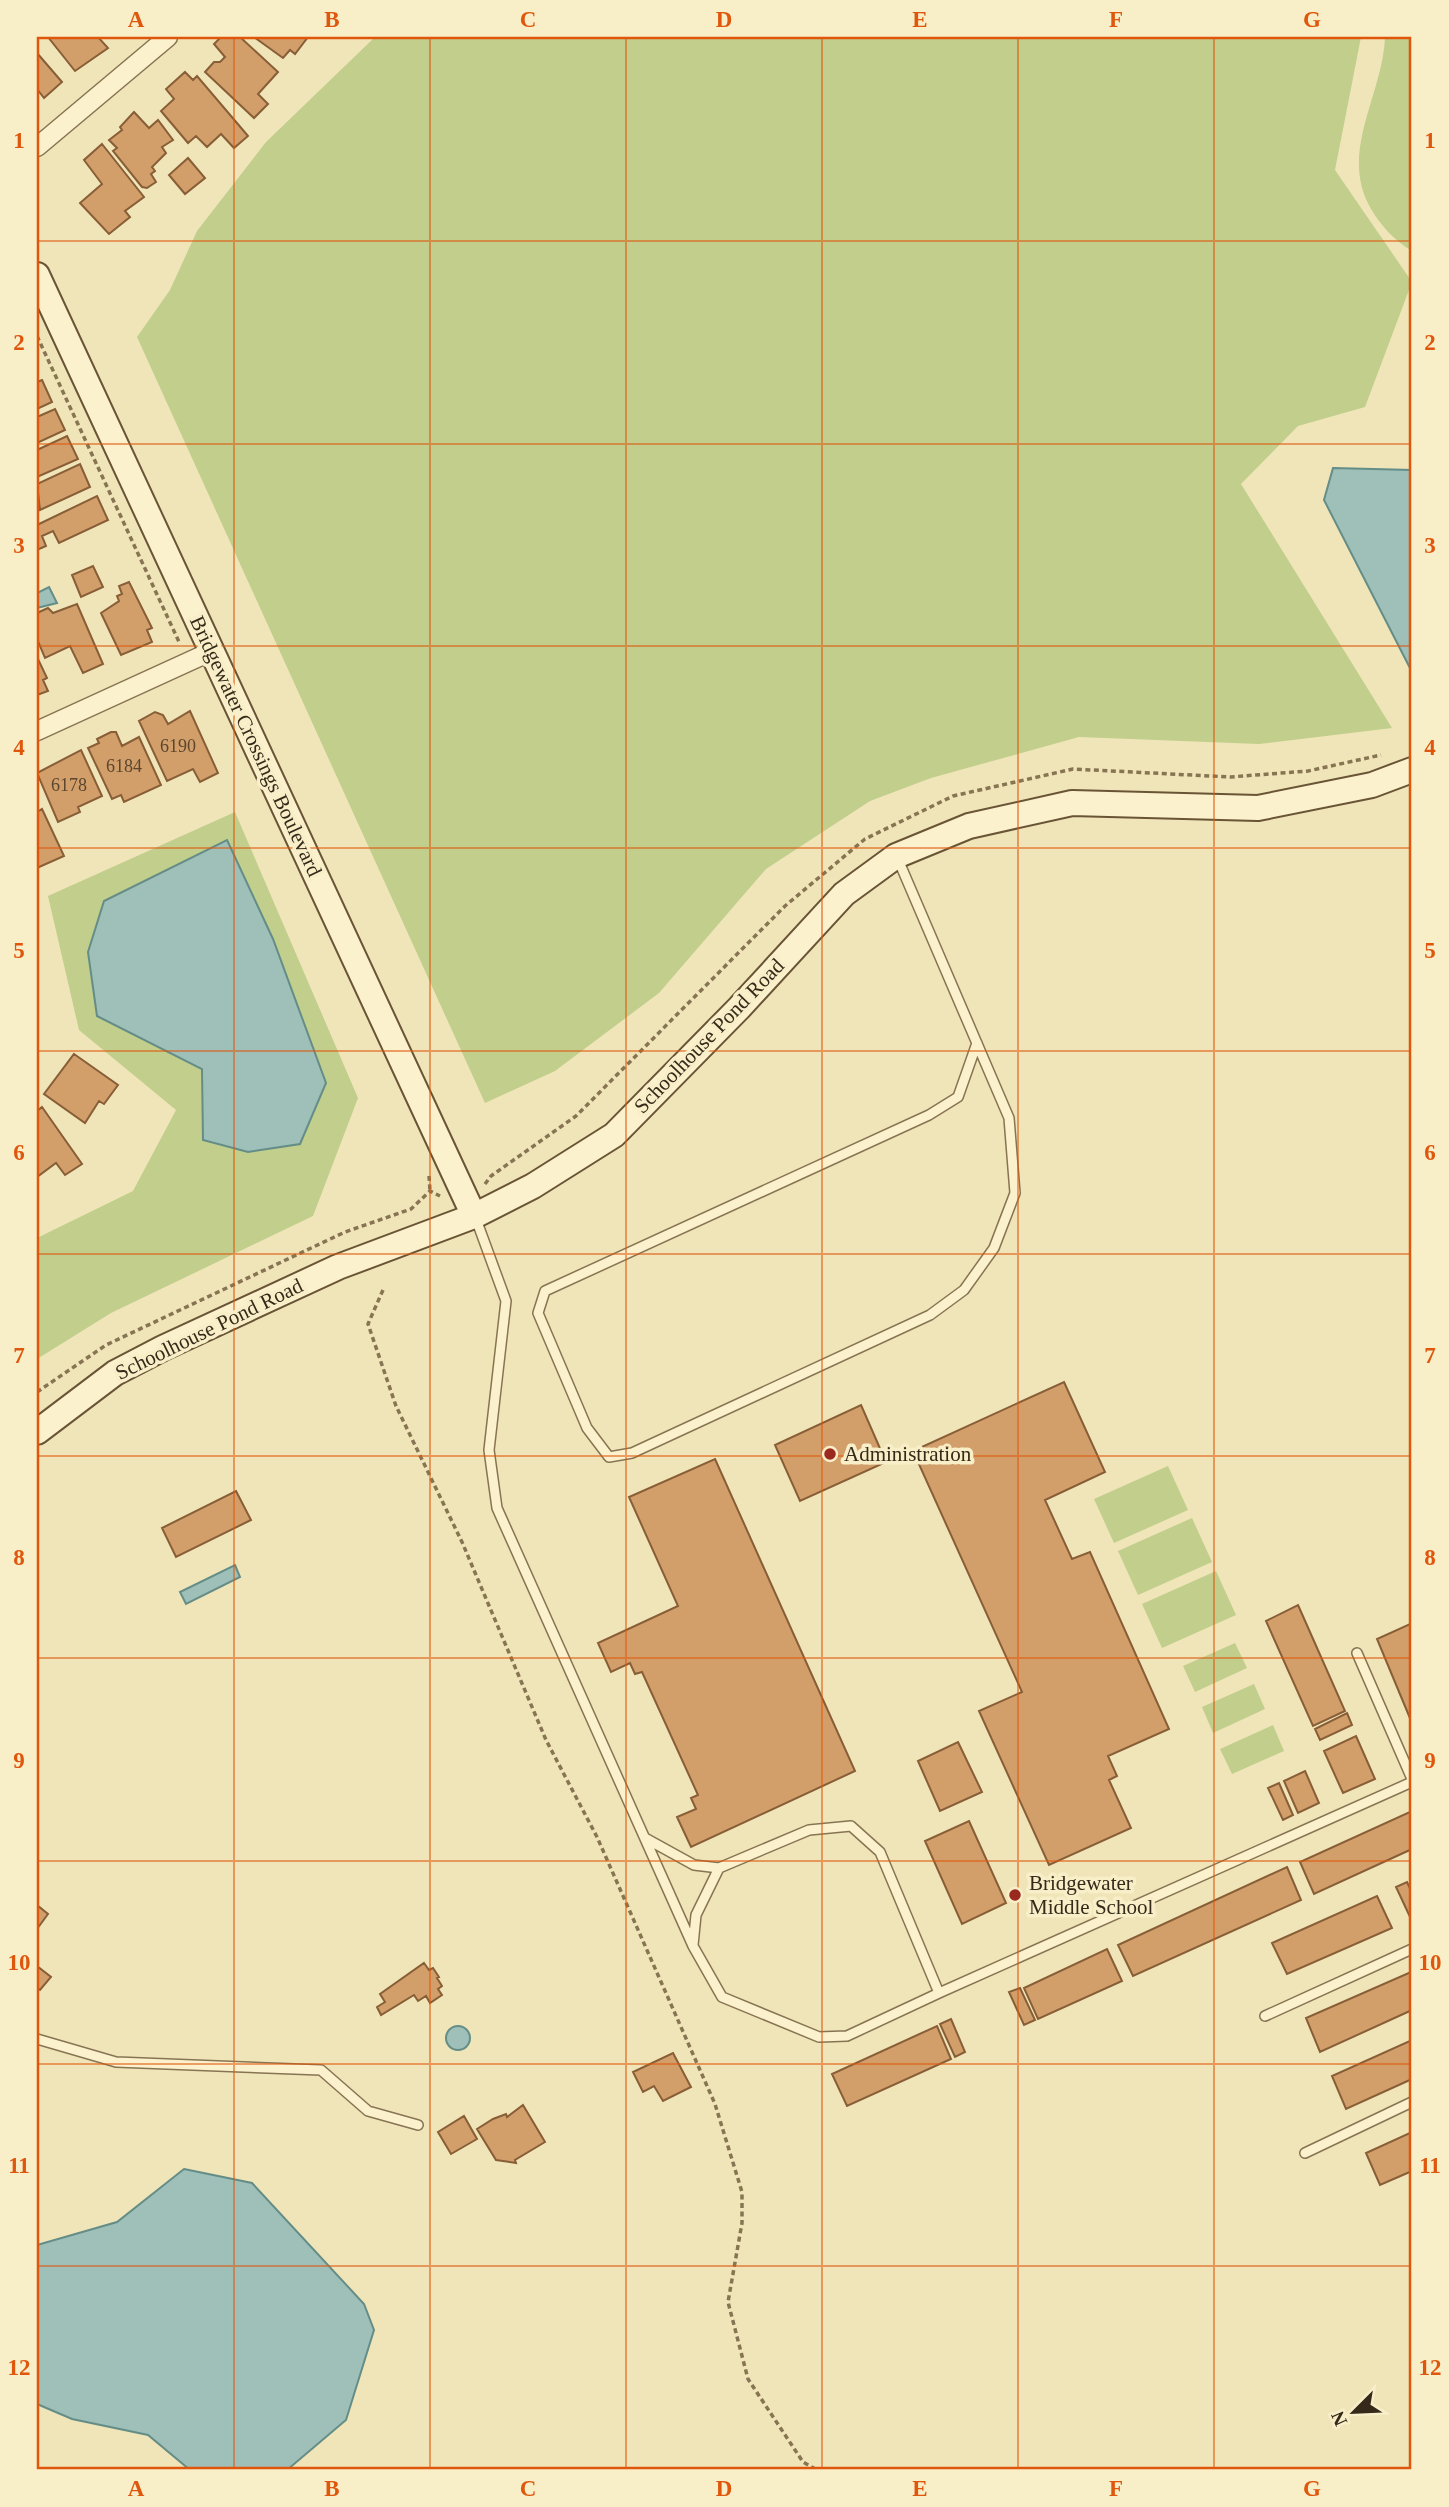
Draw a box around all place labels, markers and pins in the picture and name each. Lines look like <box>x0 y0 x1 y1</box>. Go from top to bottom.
place label: Administration <box>844 1442 972 1466</box>
marker: Administration <box>822 1446 838 1462</box>
place label: Bridgewater Middle School <box>1029 1871 1153 1919</box>
marker: Bridgewater Middle School <box>1007 1887 1023 1903</box>

